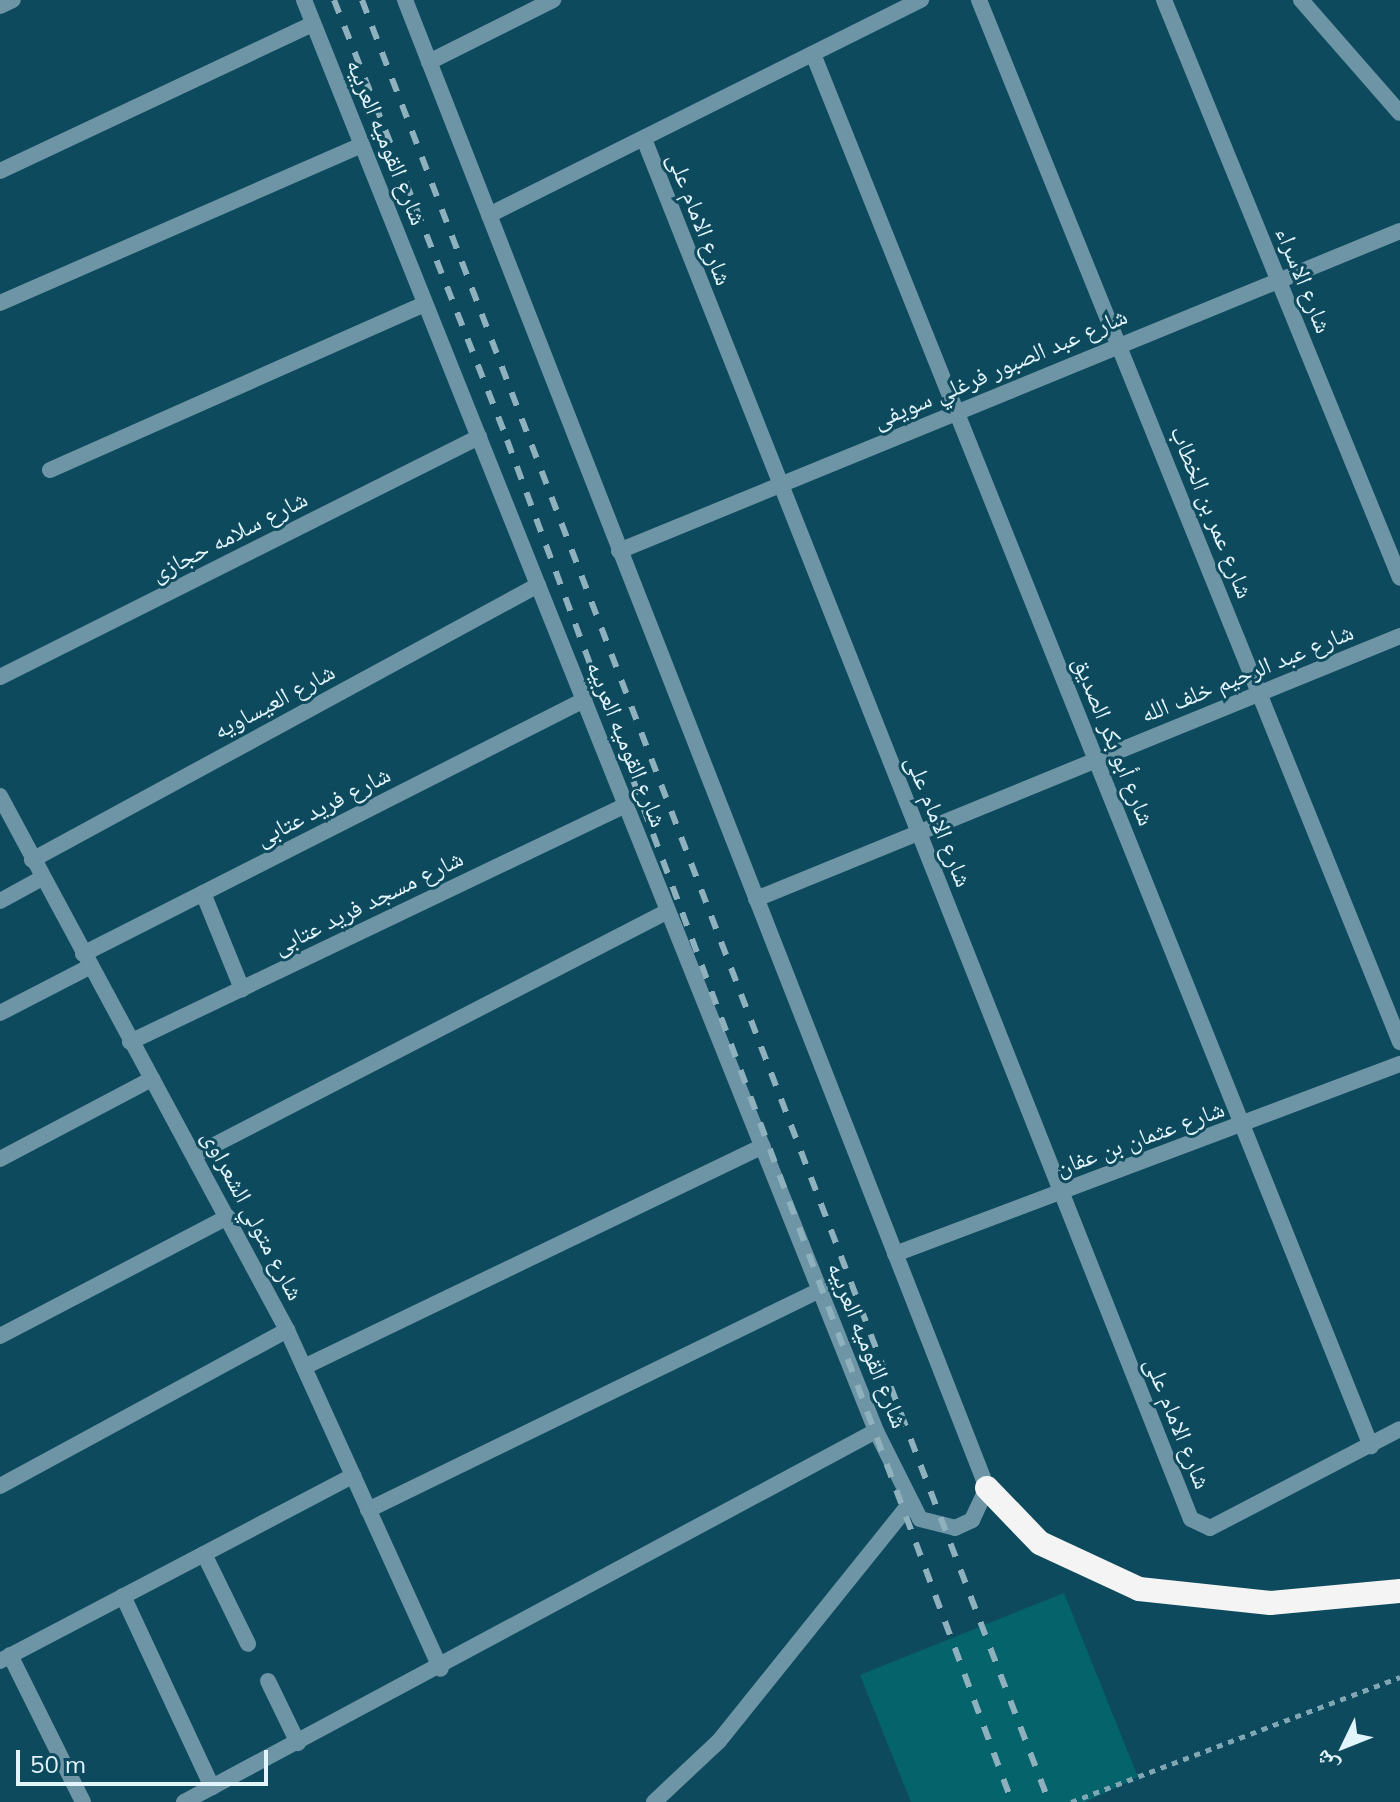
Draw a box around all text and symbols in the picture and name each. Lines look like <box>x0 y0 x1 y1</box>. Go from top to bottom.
street label: شارع القوميه العربيه <box>341 55 433 229</box>
street label: شارع الامام على <box>662 149 738 289</box>
street label: شارع الاسراء <box>1270 223 1338 337</box>
street label: شارع عبد الصبور فرغلي سويفى <box>869 301 1131 435</box>
street label: شارع عمر بن الخطاب <box>1164 422 1260 602</box>
street label: شارع سلامه حجازى <box>146 484 312 588</box>
street label: شارع عبد الرحيم خلف الله <box>1137 617 1357 729</box>
street label: شارع أبو بكر الصديق <box>1067 652 1161 830</box>
street label: شارع العيساويه <box>208 657 340 745</box>
street label: شارع القوميه العربيه <box>581 657 673 831</box>
street label: شارع الامام على <box>900 751 978 891</box>
street label: شارع فريد عتابى <box>251 760 395 852</box>
street label: شارع مسجد فريد عتابى <box>268 843 468 961</box>
street label: شارع عثمان بن عفان <box>1052 1094 1228 1182</box>
street label: شارع متولي الشعراوى <box>196 1125 310 1305</box>
street label: شارع القوميه العربيه <box>822 1258 914 1432</box>
street label: شارع الامام على <box>1139 1353 1217 1493</box>
north arrow <box>1304 1706 1384 1786</box>
scale bar <box>20 1734 272 1784</box>
text: ش <box>1308 1744 1345 1780</box>
text: 50 m <box>30 1749 86 1779</box>

